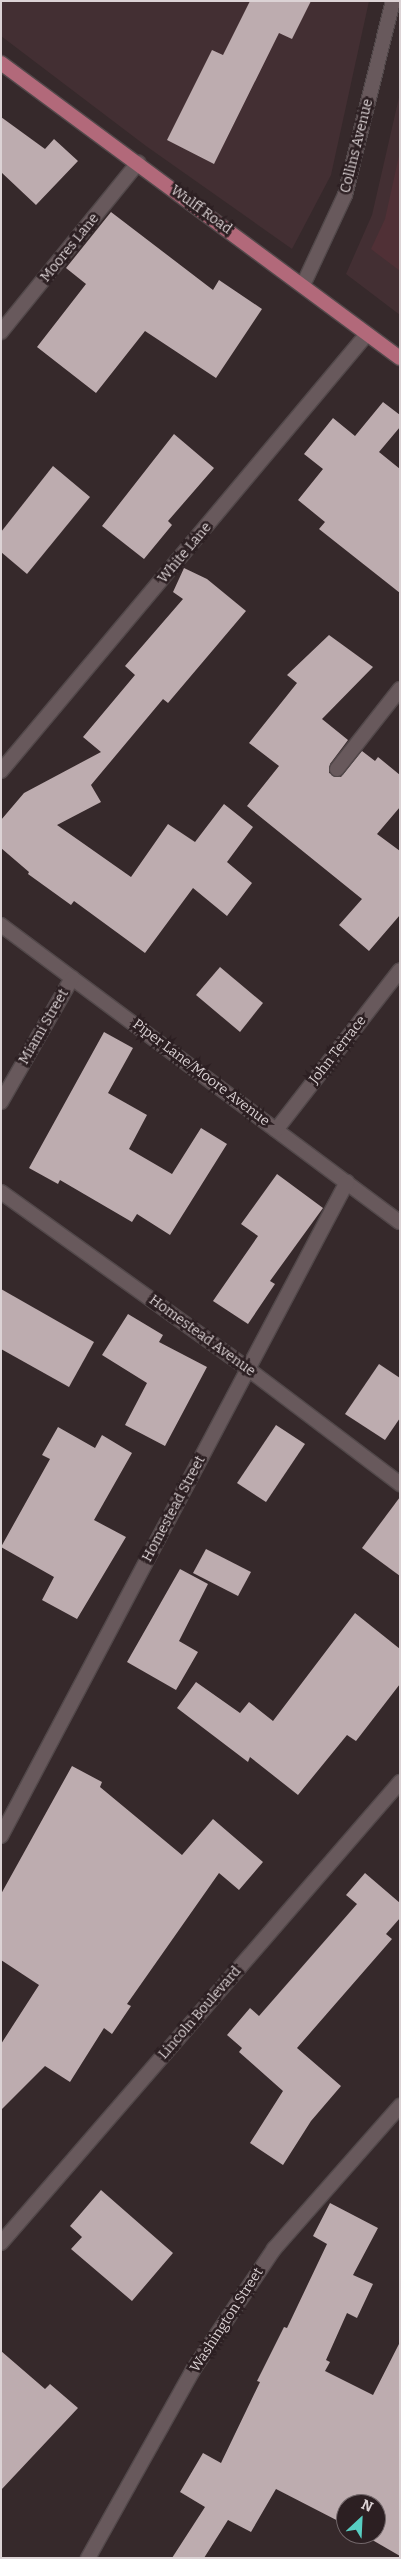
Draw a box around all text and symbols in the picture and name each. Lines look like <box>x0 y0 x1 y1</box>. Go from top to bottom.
street label: Collins Avenue <box>337 97 377 195</box>
street label: Wulff Road <box>167 182 235 238</box>
street label: Moores Lane <box>37 210 103 286</box>
street label: White Lane <box>155 519 215 587</box>
street label: Miami Street <box>16 986 72 1068</box>
street label: John Terrace <box>306 1013 370 1087</box>
street label: Piper Lane/Moore Avenue <box>129 1016 273 1130</box>
street label: Homestead Avenue <box>146 1292 258 1380</box>
street label: Homestead Street <box>139 1453 209 1565</box>
street label: Lincoln Boulevard <box>155 1963 245 2063</box>
street label: Washington Street <box>187 2265 267 2375</box>
north arrow <box>336 2494 386 2544</box>
text: N <box>359 2496 376 2516</box>

